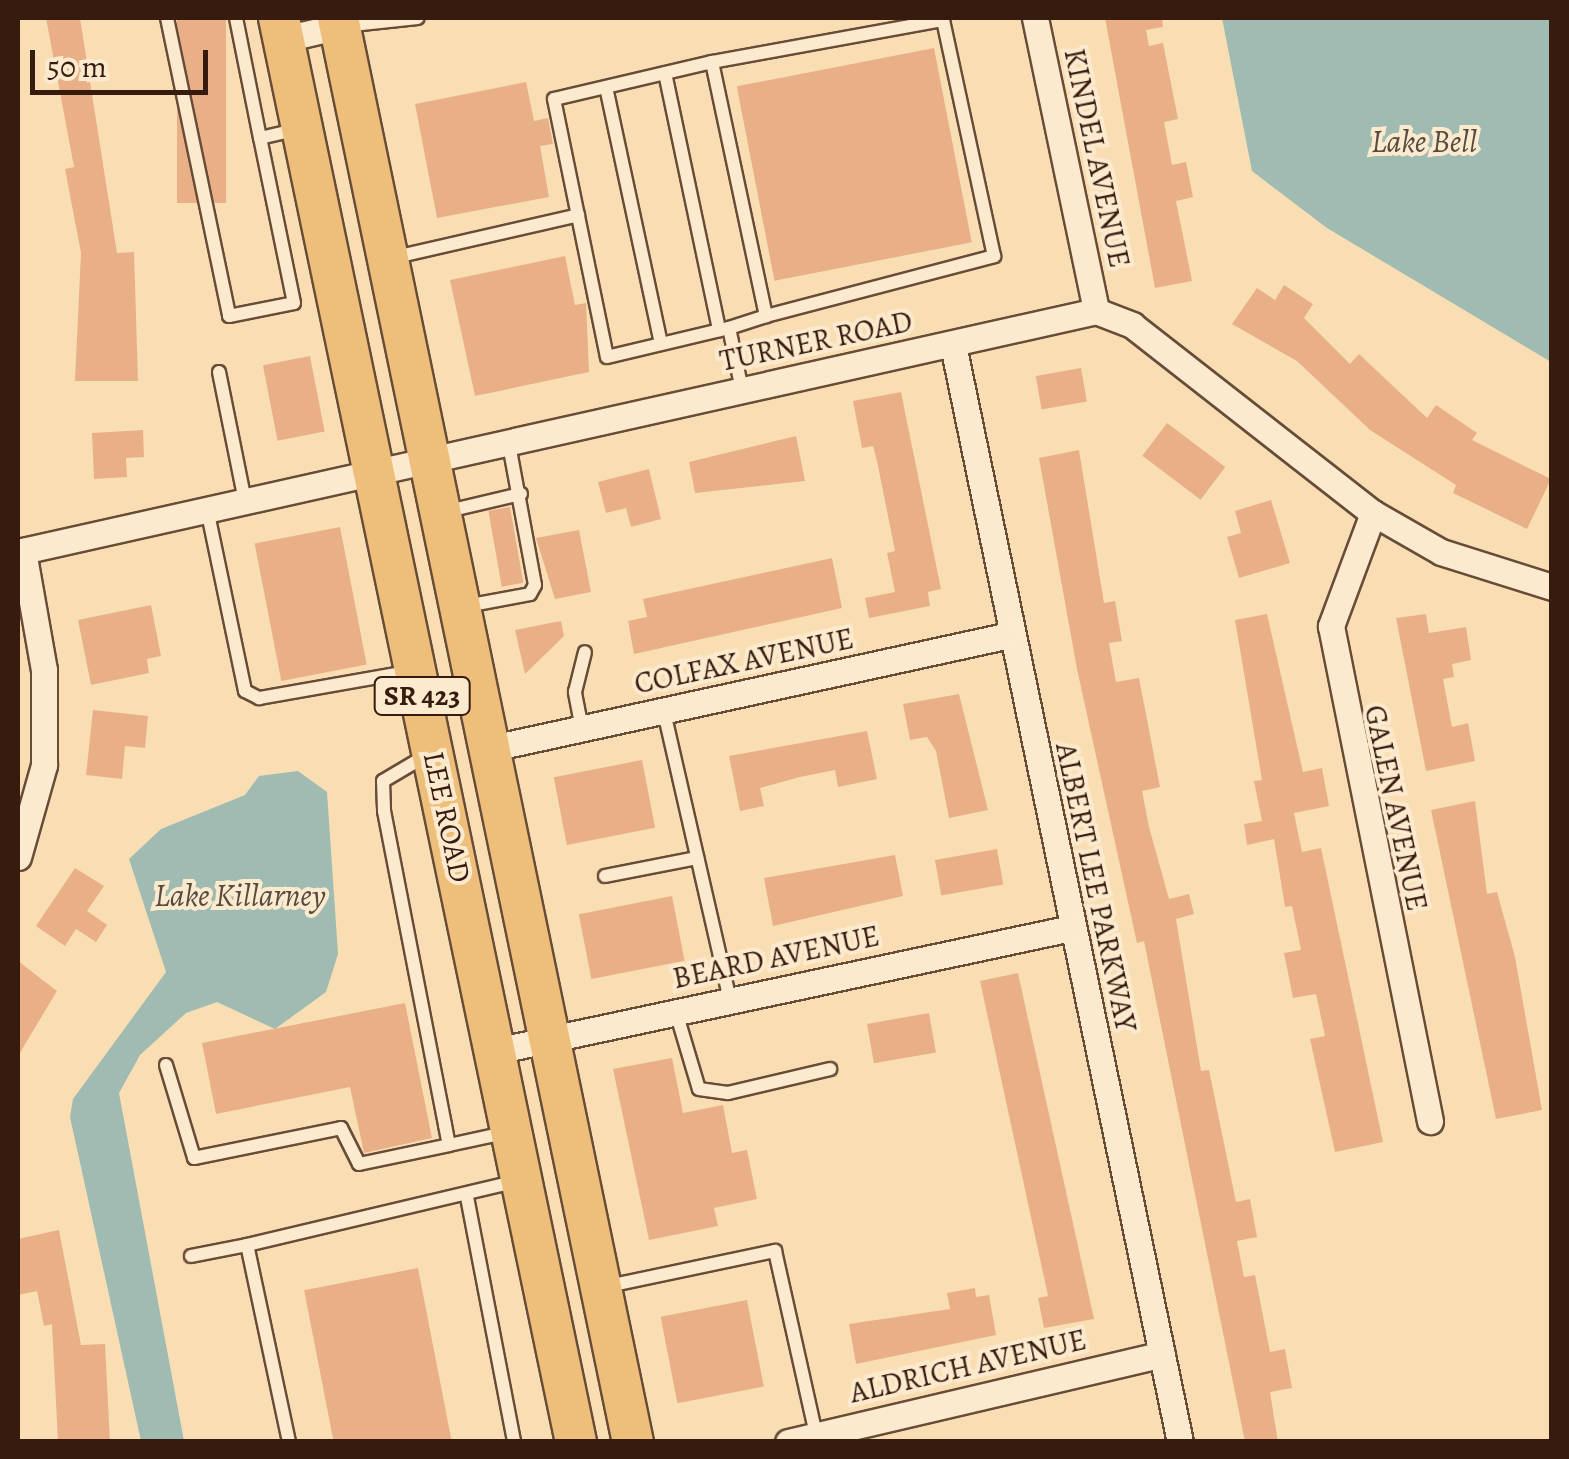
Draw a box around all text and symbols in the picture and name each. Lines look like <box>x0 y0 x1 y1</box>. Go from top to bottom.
scale bar <box>35 30 212 92</box>
street label: KINDEL AVENUE <box>1056 45 1138 271</box>
text: 50 m <box>47 47 107 87</box>
water label: Lake Bell <box>1371 122 1477 160</box>
street label: TURNER ROAD <box>716 303 916 379</box>
street label: COLFAX AVENUE <box>631 620 857 702</box>
road number: SR 423 <box>372 673 472 719</box>
street label: GALEN AVENUE <box>1357 702 1435 914</box>
street label: ALBERT LEE PARKWAY <box>1048 739 1144 1035</box>
street label: LEE ROAD <box>416 748 478 886</box>
water label: Lake Killarney <box>154 876 326 914</box>
street label: BEARD AVENUE <box>669 918 883 996</box>
street label: ALDRICH AVENUE <box>846 1321 1090 1411</box>

